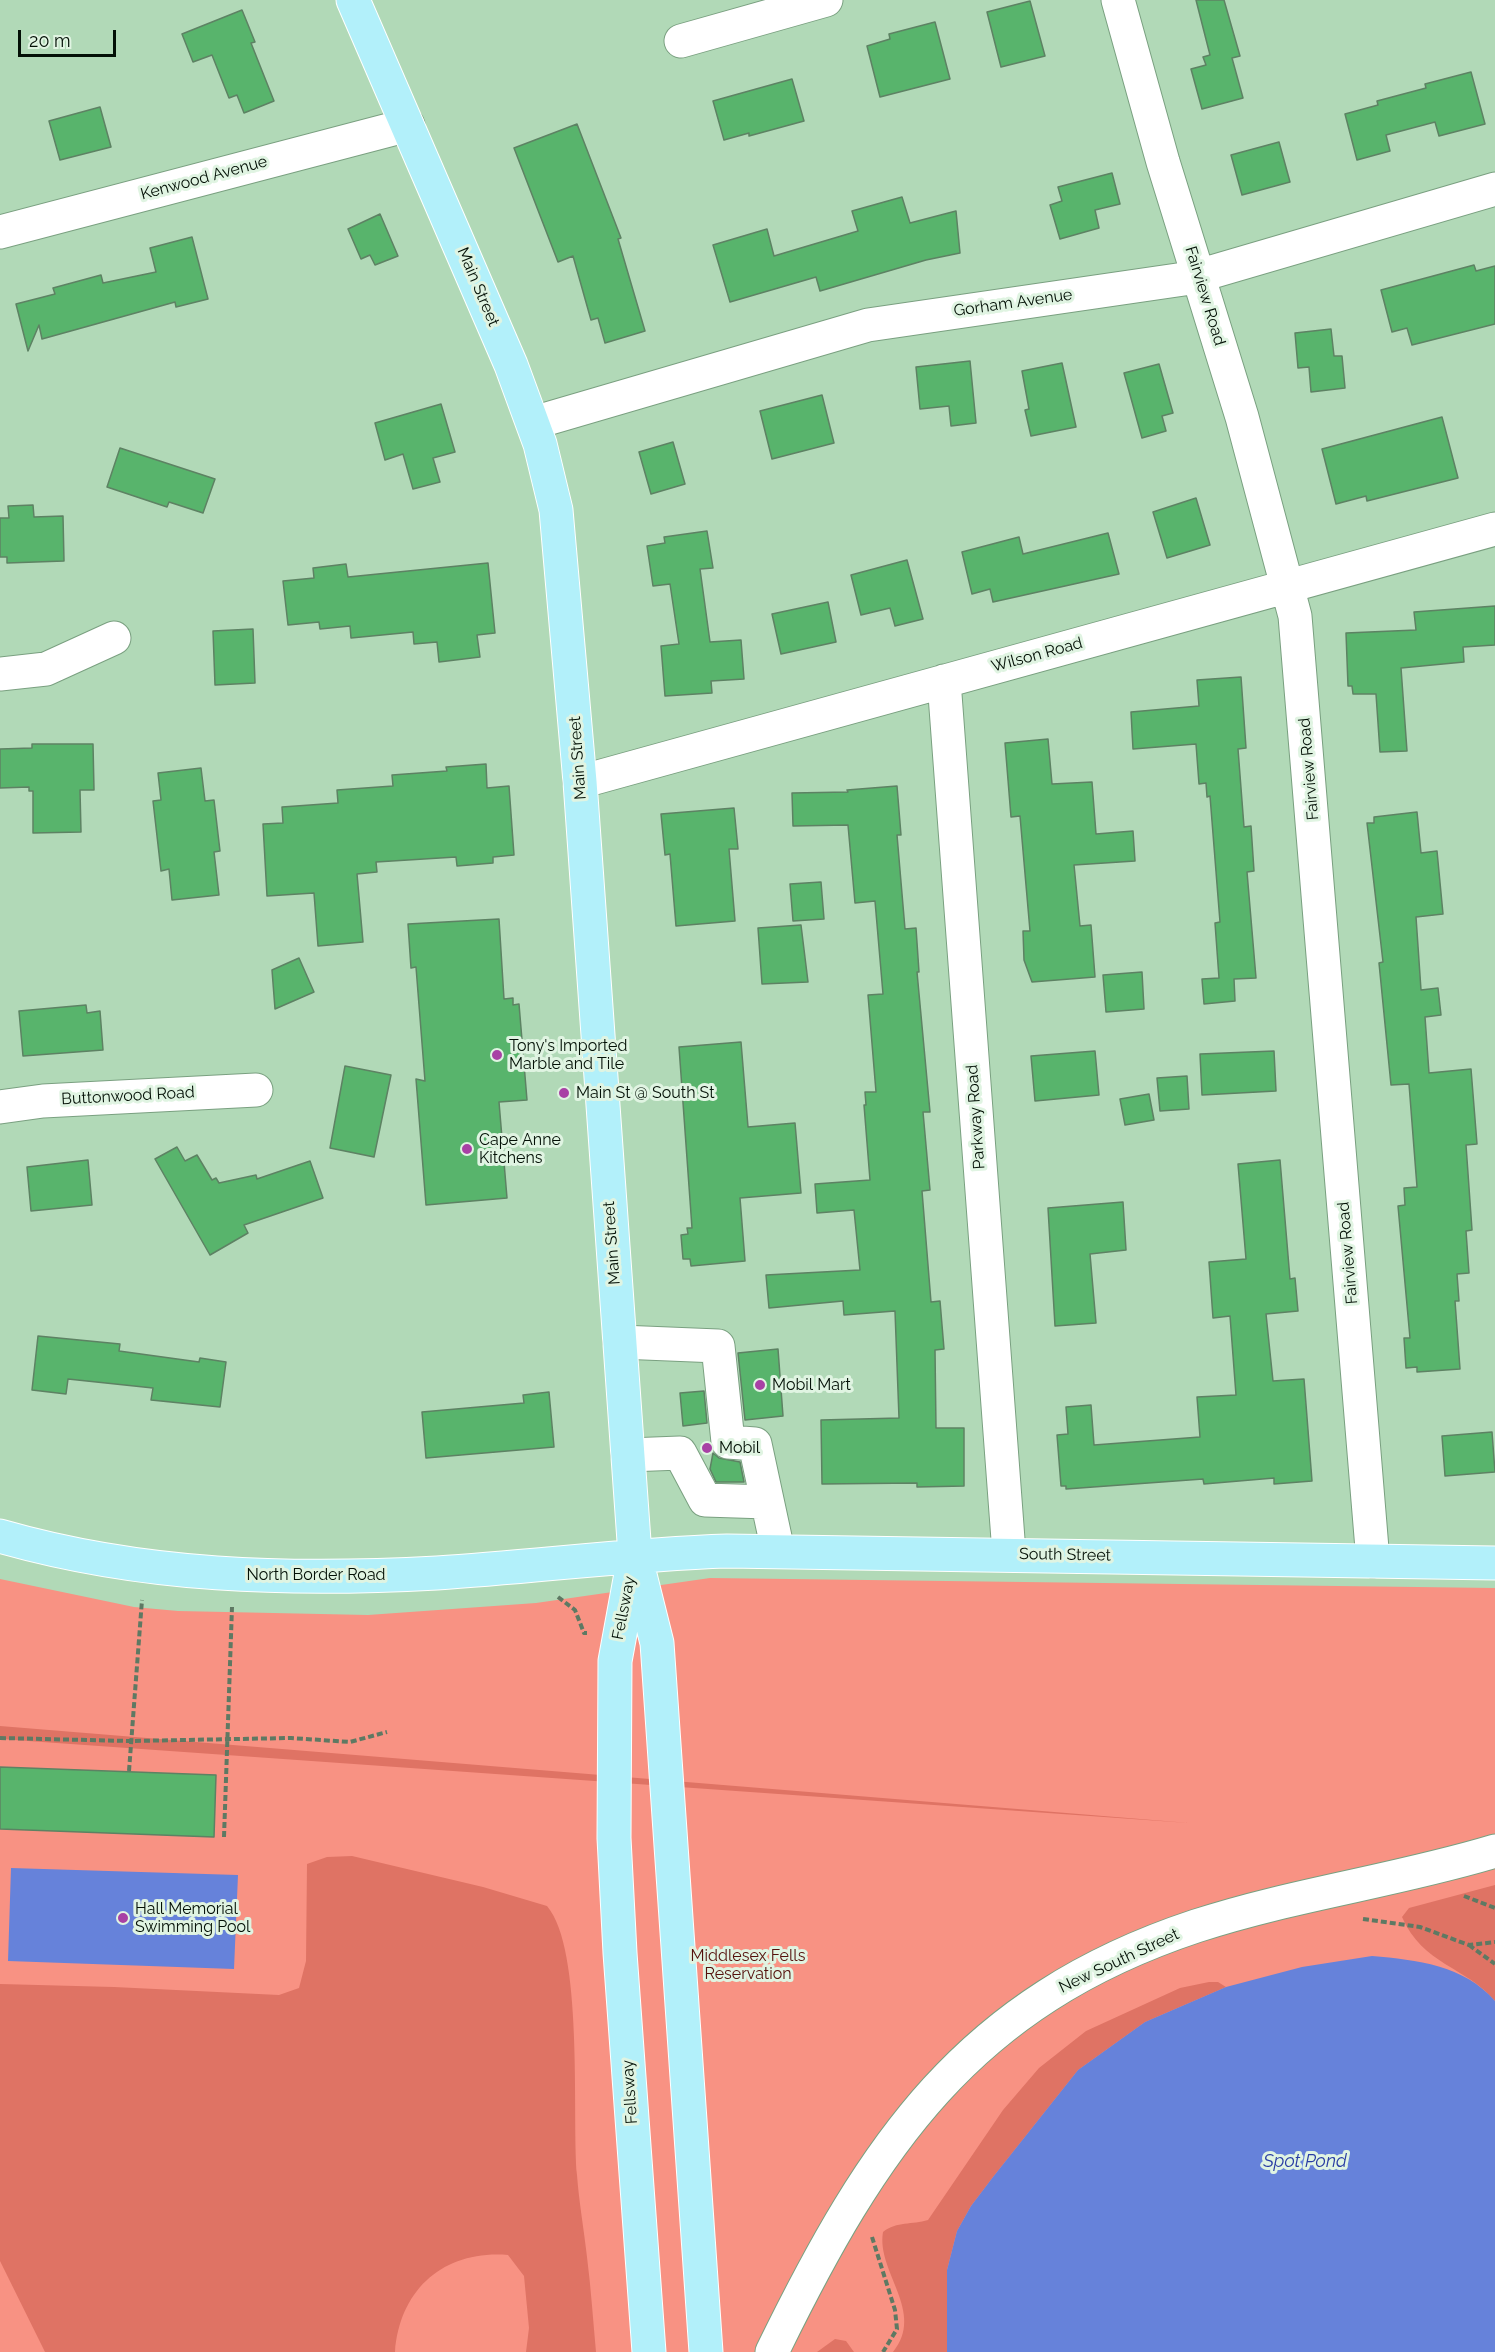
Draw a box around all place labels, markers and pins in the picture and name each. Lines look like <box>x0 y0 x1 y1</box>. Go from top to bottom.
place label: Tony's Imported Marble and Tile <box>509 1036 627 1074</box>
marker: Tony's Imported Marble and Tile <box>490 1048 504 1062</box>
place label: Main St @ South St <box>576 1083 714 1103</box>
marker: Main St @ South St <box>557 1086 571 1100</box>
place label: Cape Anne Kitchens <box>479 1130 561 1168</box>
marker: Cape Anne Kitchens <box>460 1142 474 1156</box>
place label: Mobil Mart <box>772 1375 851 1395</box>
marker: Mobil Mart <box>753 1378 767 1392</box>
place label: Mobil <box>719 1438 760 1458</box>
marker: Mobil <box>700 1441 714 1455</box>
place label: Hall Memorial Swimming Pool <box>135 1899 250 1937</box>
marker: Hall Memorial Swimming Pool <box>116 1911 130 1925</box>

